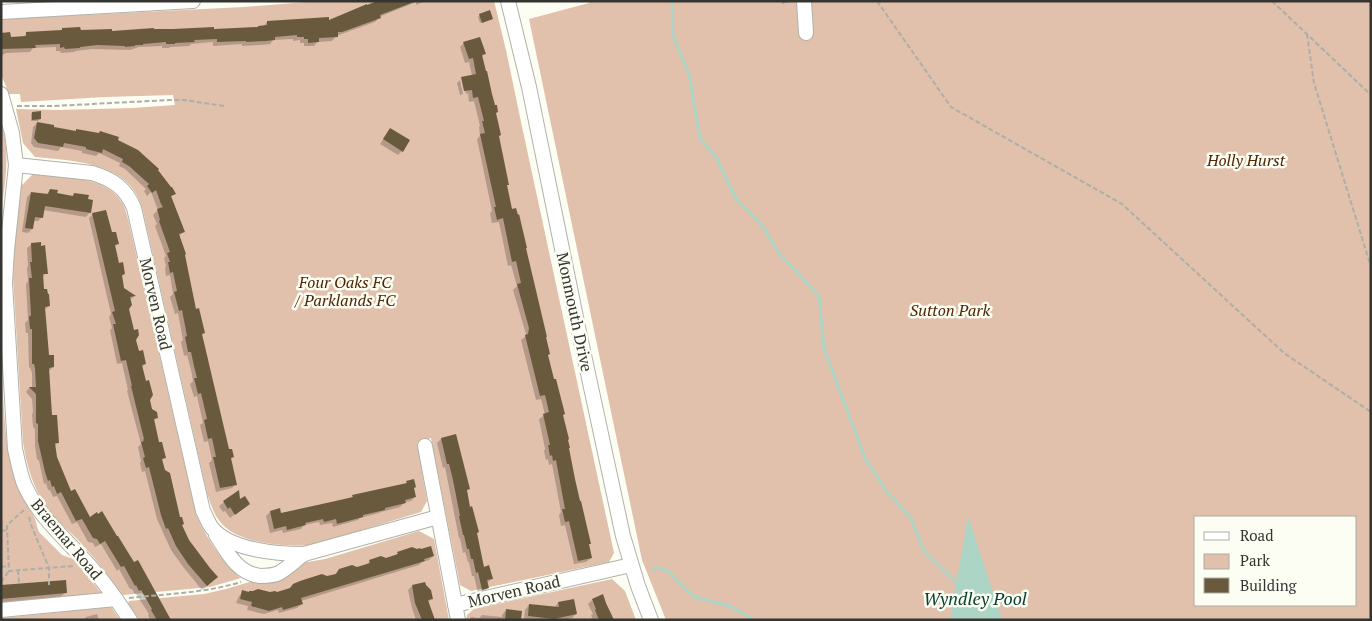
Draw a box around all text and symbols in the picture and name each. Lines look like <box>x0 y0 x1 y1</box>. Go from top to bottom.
park label: Holly Hurst <box>1206 149 1286 171</box>
street label: Monmouth Drive <box>552 250 598 374</box>
street label: Morven Road <box>135 256 177 352</box>
park label: Four Oaks FC / Parklands FC <box>294 271 396 311</box>
park label: Sutton Park <box>910 299 990 321</box>
street label: Braemar Road <box>27 494 108 584</box>
legend <box>1194 516 1357 606</box>
text: Road <box>1240 525 1273 545</box>
text: Park <box>1240 550 1270 570</box>
street label: Morven Road <box>466 570 562 612</box>
text: Building <box>1240 575 1298 595</box>
water label: Wyndley Pool <box>923 586 1027 610</box>

